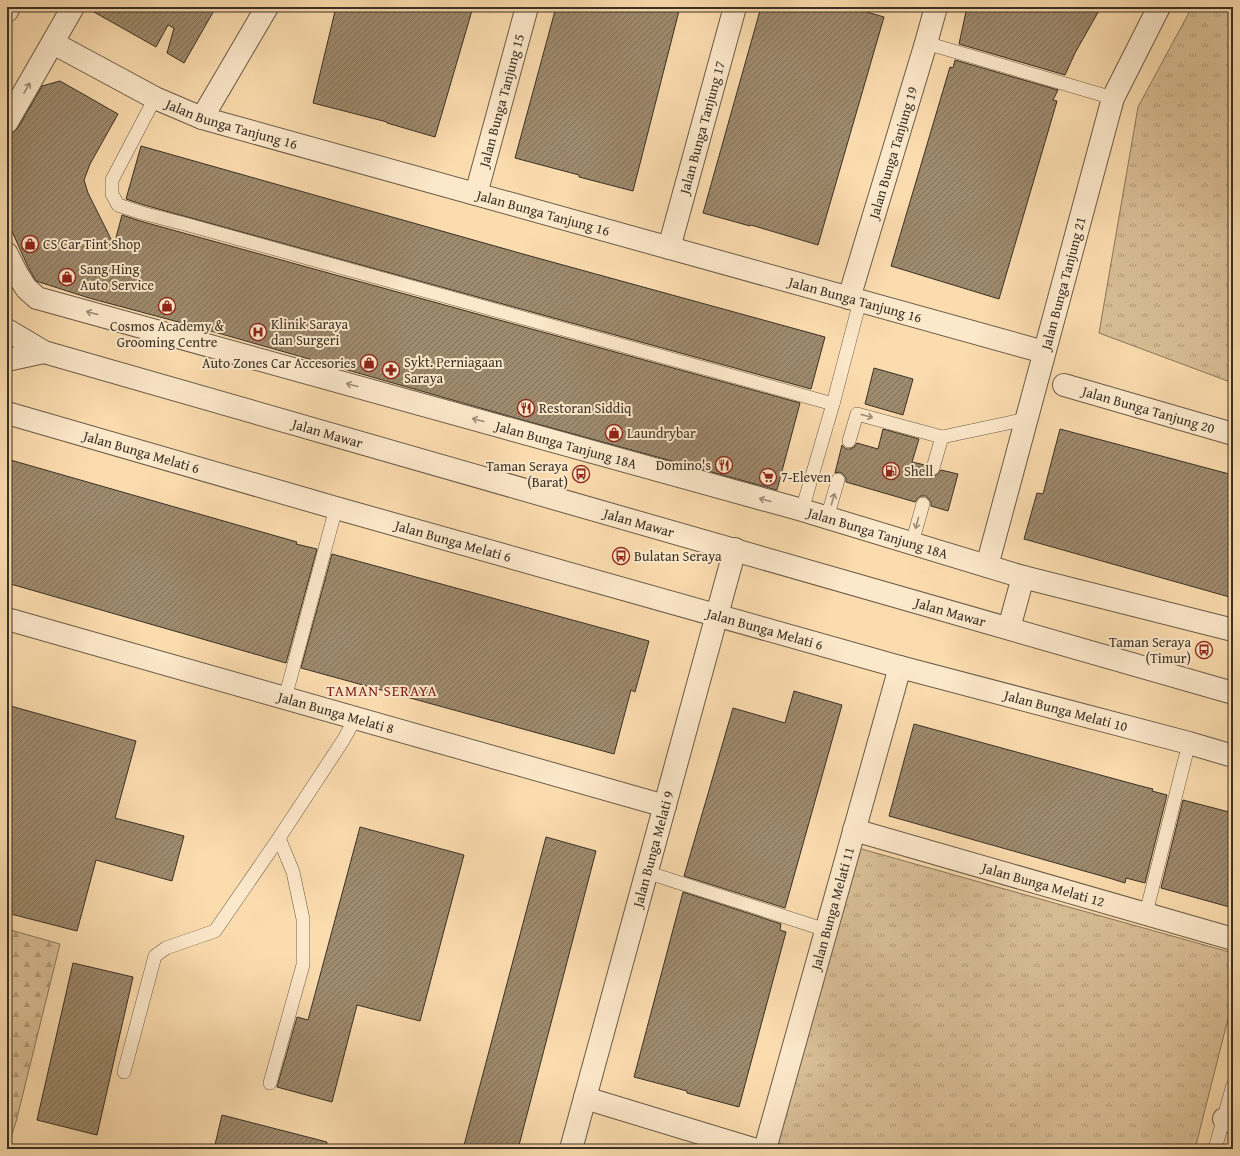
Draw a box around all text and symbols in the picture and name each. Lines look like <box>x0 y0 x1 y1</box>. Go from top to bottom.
street label: Jalan Bunga Tanjung 15 <box>473 32 529 171</box>
street label: Jalan Bunga Tanjung 17 <box>674 58 730 198</box>
one-way arrow <box>23 82 31 94</box>
street label: Jalan Bunga Tanjung 19 <box>863 84 922 223</box>
street label: Jalan Bunga Tanjung 16 <box>161 93 300 154</box>
street label: Jalan Bunga Tanjung 16 <box>472 184 612 241</box>
street label: Jalan Bunga Tanjung 21 <box>1035 214 1091 354</box>
shop icon: CS Car Tint Shop <box>20 234 40 254</box>
place label: CS Car Tint Shop <box>43 234 141 254</box>
place label: Sang Hing Auto Service <box>80 259 155 295</box>
shop icon: Sang Hing Auto Service <box>57 267 77 287</box>
street label: Jalan Bunga Tanjung 16 <box>785 271 924 328</box>
shop icon: Cosmos Academy & Grooming Centre <box>157 296 177 316</box>
one-way arrow <box>86 309 99 316</box>
place label: Klinik Saraya dan Surgeri <box>271 314 349 350</box>
place label: Cosmos Academy & Grooming Centre <box>110 316 224 352</box>
hospital icon: Klinik Saraya dan Surgeri <box>248 322 268 342</box>
place label: Sykt. Perniagaan Saraya <box>404 352 503 388</box>
place label: Auto Zones Car Accesories <box>202 353 356 373</box>
shop icon: Auto Zones Car Accesories <box>359 353 379 373</box>
pharmacy icon: Sykt. Perniagaan Saraya <box>381 360 401 380</box>
street label: Jalan Bunga Tanjung 20 <box>1078 380 1217 438</box>
one-way arrow <box>346 381 359 388</box>
restaurant icon: Restoran Siddiq <box>516 398 536 418</box>
place label: Restoran Siddiq <box>539 398 632 418</box>
street label: Jalan Mawar <box>288 413 365 453</box>
one-way arrow <box>860 413 873 420</box>
street label: Jalan Bunga Tanjung 18A <box>491 415 640 474</box>
one-way arrow <box>471 416 484 423</box>
shop icon: Laundrybar <box>604 423 624 443</box>
place label: Laundrybar <box>627 423 696 443</box>
street label: Jalan Bunga Melati 6 <box>79 425 202 478</box>
place label: Domino's <box>656 455 711 475</box>
restaurant icon: Domino's <box>714 455 734 475</box>
place label: Taman Seraya (Barat) <box>486 456 568 492</box>
fuel station icon: Shell <box>881 461 901 481</box>
place label: Shell <box>904 461 933 481</box>
bus stop icon: Taman Seraya (Barat) <box>571 464 591 484</box>
supermarket icon: 7-Eleven <box>758 467 778 487</box>
place label: 7-Eleven <box>781 467 831 487</box>
one-way arrow <box>829 492 837 505</box>
one-way arrow <box>759 495 772 503</box>
street label: Jalan Mawar <box>599 502 677 542</box>
street label: Jalan Bunga Tanjung 18A <box>803 502 951 564</box>
street label: Jalan Bunga Melati 6 <box>391 515 514 567</box>
one-way arrow <box>913 517 920 530</box>
bus stop icon: Bulatan Seraya <box>611 546 631 566</box>
place label: Bulatan Seraya <box>634 546 722 566</box>
street label: Jalan Mawar <box>911 592 988 632</box>
street label: Jalan Bunga Melati 6 <box>702 602 826 655</box>
place label: Taman Seraya (Timur) <box>1109 632 1191 668</box>
bus stop icon: Taman Seraya (Timur) <box>1194 640 1214 660</box>
district label: TAMAN SERAYA <box>326 680 438 701</box>
street label: Jalan Bunga Melati 10 <box>1000 684 1130 736</box>
street label: Jalan Bunga Melati 8 <box>274 686 397 739</box>
street label: Jalan Bunga Melati 9 <box>627 788 679 911</box>
street label: Jalan Bunga Melati 11 <box>805 845 859 974</box>
street label: Jalan Bunga Melati 12 <box>978 857 1107 912</box>

